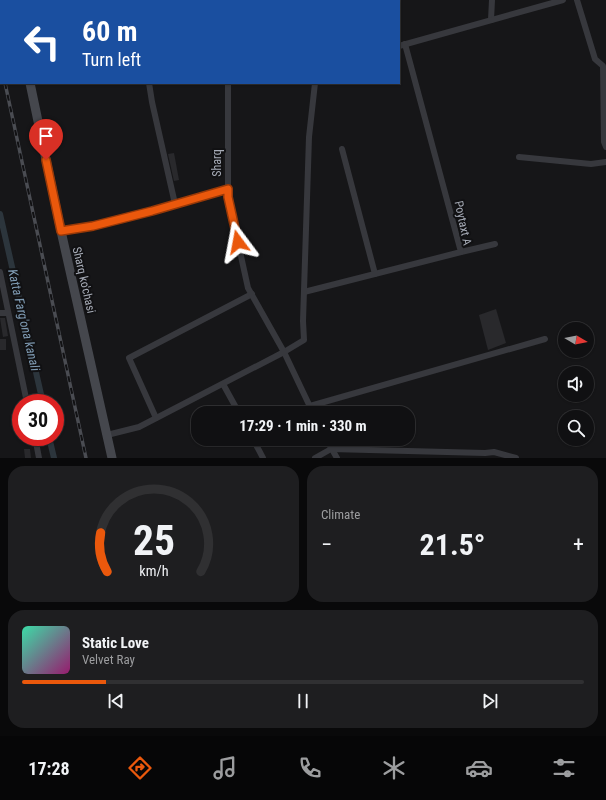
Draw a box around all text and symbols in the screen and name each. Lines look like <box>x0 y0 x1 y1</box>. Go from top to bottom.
text: 60 m <box>82 15 138 48</box>
icon: left <box>16 16 68 68</box>
text: Turn left <box>82 49 141 70</box>
pin <box>29 119 63 160</box>
icon: arrive <box>35 125 57 147</box>
street label: Sharq <box>210 149 224 177</box>
street label: Poytaxt A <box>451 199 475 247</box>
position arrow <box>217 221 259 263</box>
street label: Sharq ko'chasi <box>70 245 98 315</box>
water label: Katta Farg'ona kanali <box>5 268 43 373</box>
north arrow <box>558 322 594 358</box>
map controls <box>558 322 594 446</box>
button: sound <box>558 366 594 402</box>
speed limit sign: 30 <box>12 394 64 446</box>
button: search <box>558 410 594 446</box>
text: 17:29 · 1 min · 330 m <box>239 417 367 435</box>
text: Climate <box>321 507 360 522</box>
text: 25 <box>132 516 175 565</box>
text: 21.5° <box>420 527 485 562</box>
text: − <box>321 532 332 557</box>
text: + <box>573 532 584 557</box>
text: km/h <box>139 563 168 579</box>
text: Static Love <box>82 634 149 652</box>
text: Velvet Ray <box>82 652 135 667</box>
icon: previous <box>105 690 127 712</box>
icon: pause <box>292 690 314 712</box>
icon: next <box>479 690 501 712</box>
icon: directions <box>126 754 154 782</box>
icon: music <box>211 754 239 782</box>
icon: phone <box>296 754 324 782</box>
icon: climate <box>380 754 408 782</box>
icon: car <box>465 754 493 782</box>
icon: filters <box>550 754 578 782</box>
text: 17:28 <box>28 758 70 779</box>

